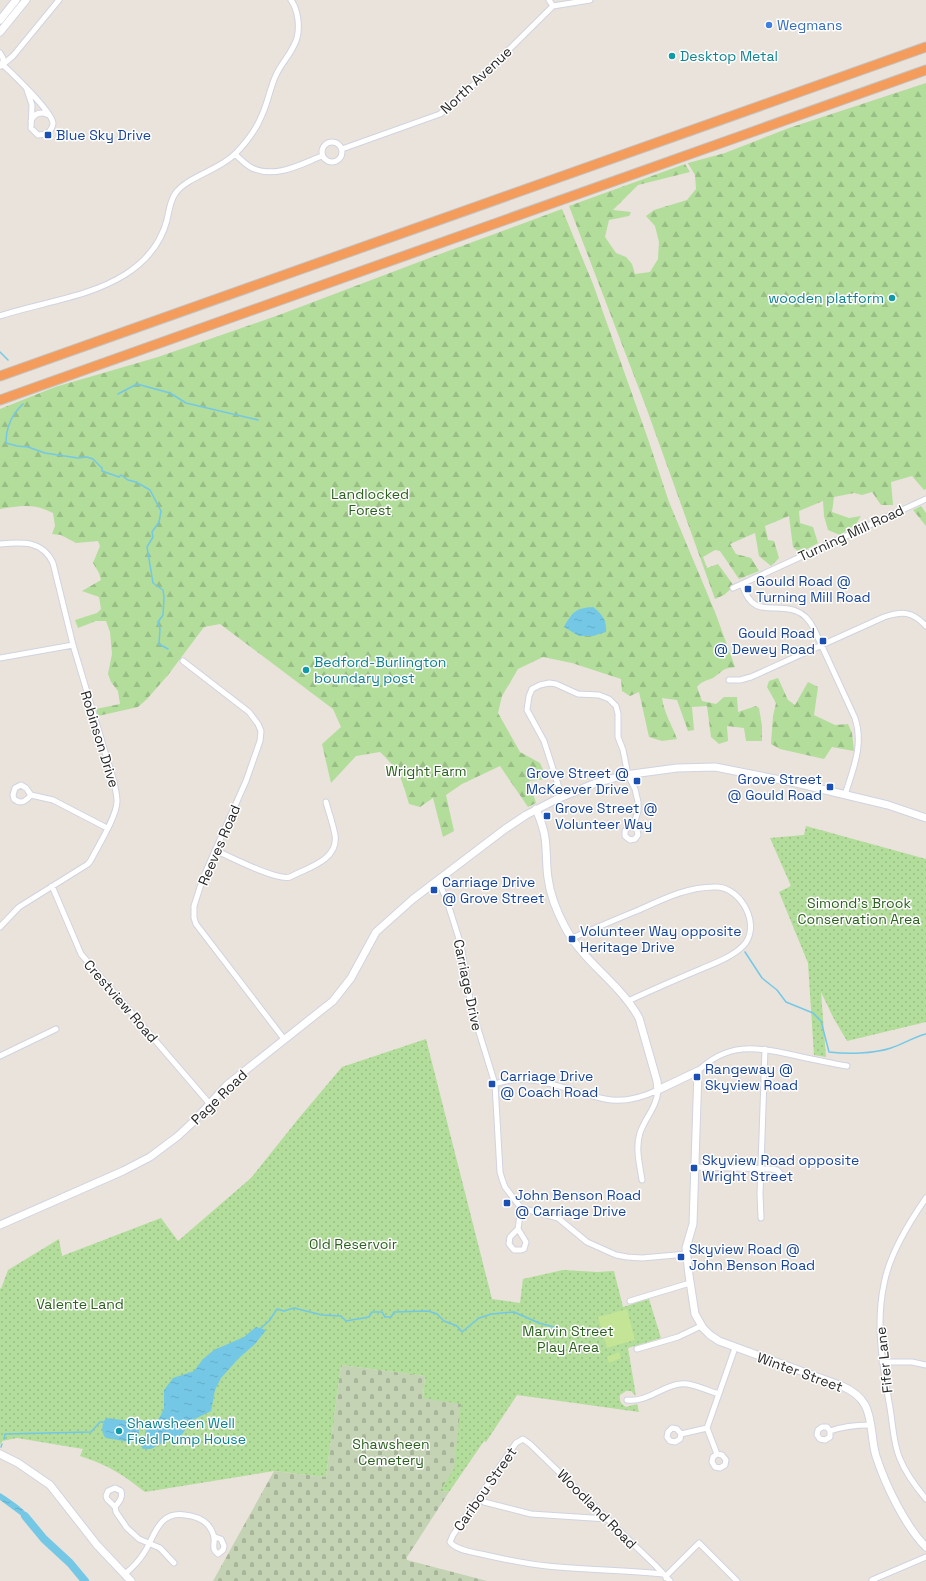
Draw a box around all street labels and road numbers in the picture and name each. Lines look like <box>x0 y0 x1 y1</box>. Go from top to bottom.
street label: North Avenue <box>437 42 515 118</box>
street label: Turning Mill Road <box>795 501 907 565</box>
street label: Robinson Drive <box>77 688 123 790</box>
street label: Reeves Road <box>194 802 244 888</box>
street label: Carriage Drive <box>449 937 487 1033</box>
street label: Crestview Road <box>80 956 162 1046</box>
street label: Page Road <box>187 1066 251 1128</box>
street label: Fifer Lane <box>872 1326 896 1394</box>
street label: Winter Street <box>755 1348 845 1396</box>
street label: Caribou Street <box>449 1444 521 1534</box>
street label: Woodland Road <box>553 1465 641 1553</box>

